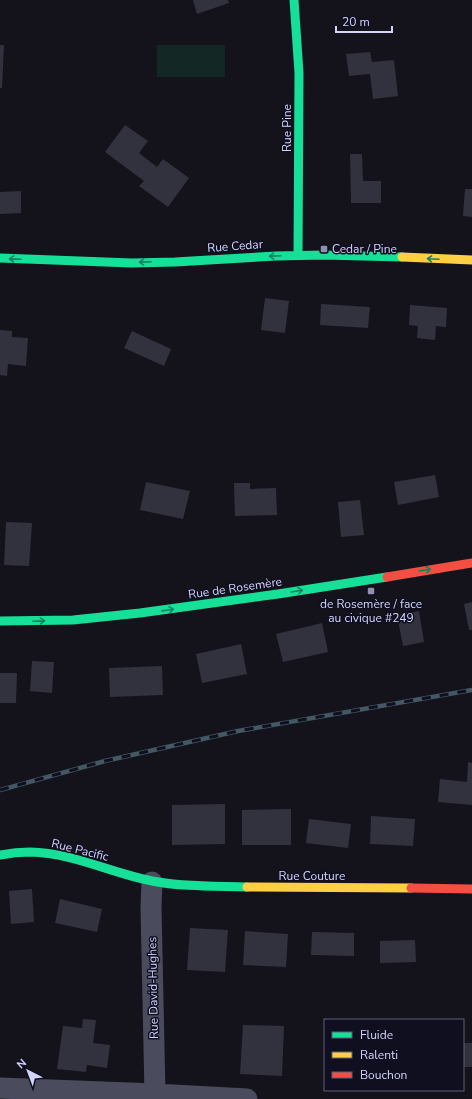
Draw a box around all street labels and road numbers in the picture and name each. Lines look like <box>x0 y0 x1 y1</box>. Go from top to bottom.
street label: Rue Pine <box>279 104 295 152</box>
street label: Rue Cedar <box>207 236 264 256</box>
street label: Rue de Rosemère <box>187 573 283 603</box>
street label: Rue Pacific <box>50 835 111 865</box>
street label: Rue Couture <box>279 868 345 884</box>
street label: Rue David-Hughes <box>144 936 162 1039</box>

